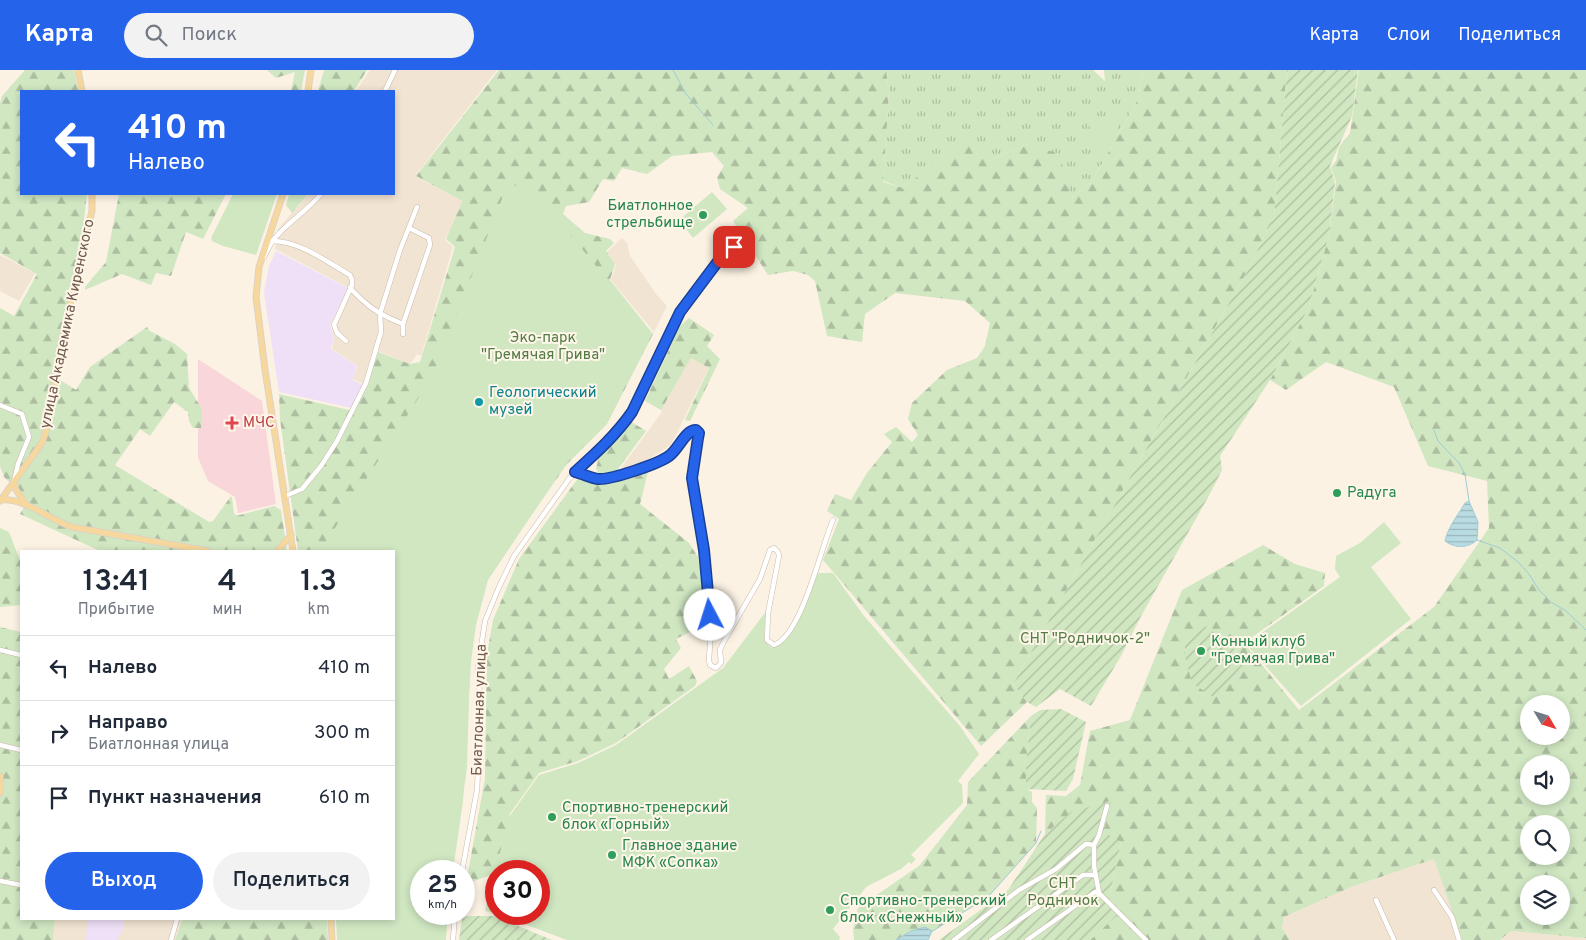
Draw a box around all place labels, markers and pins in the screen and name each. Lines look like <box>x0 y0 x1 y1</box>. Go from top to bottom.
place label: Биатлонное стрельбище <box>606 197 693 233</box>
marker: Биатлонное стрельбище <box>697 209 709 221</box>
pin <box>713 226 755 268</box>
place label: Геологический музей <box>489 384 597 420</box>
marker: Геологический музей <box>473 396 485 408</box>
place label: МЧС <box>243 414 275 433</box>
marker: МЧС <box>225 416 239 430</box>
place label: Радуга <box>1347 484 1396 503</box>
marker: Радуга <box>1331 487 1343 499</box>
place label: Конный клуб "Гремячая Грива" <box>1211 633 1335 669</box>
marker: Конный клуб "Гремячая Грива" <box>1195 645 1207 657</box>
place label: Спортивно-тренерский блок «Горный» <box>562 799 728 835</box>
marker: Спортивно-тренерский блок «Горный» <box>546 811 558 823</box>
place label: Главное здание МФК «Сопка» <box>622 837 737 873</box>
marker: Главное здание МФК «Сопка» <box>606 849 618 861</box>
place label: Спортивно-тренерский блок «Снежный» <box>840 892 1006 928</box>
marker: Спортивно-тренерский блок «Снежный» <box>824 904 836 916</box>

